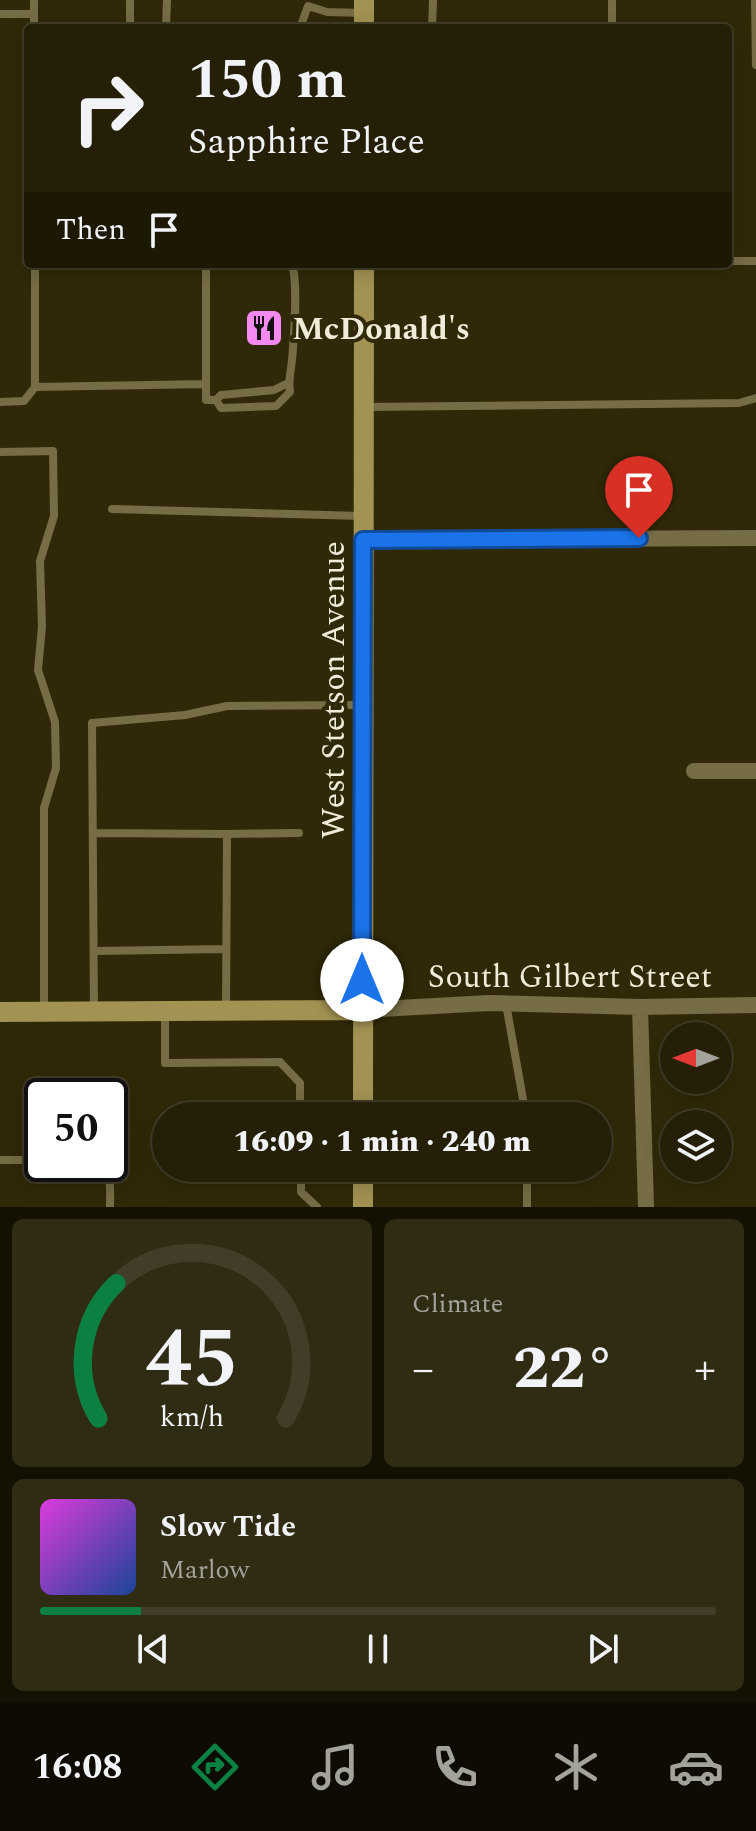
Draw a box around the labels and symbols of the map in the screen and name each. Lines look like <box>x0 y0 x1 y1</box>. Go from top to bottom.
place label: McDonald's <box>292 305 470 354</box>
restaurant icon: McDonald's <box>243 307 285 349</box>
pin <box>605 456 673 538</box>
street label: West Stetson Avenue <box>310 541 359 839</box>
position arrow <box>320 938 404 1022</box>
street label: South Gilbert Street <box>428 953 712 1002</box>
north arrow <box>660 1022 732 1094</box>
speed limit sign: 50 <box>24 1078 128 1182</box>

